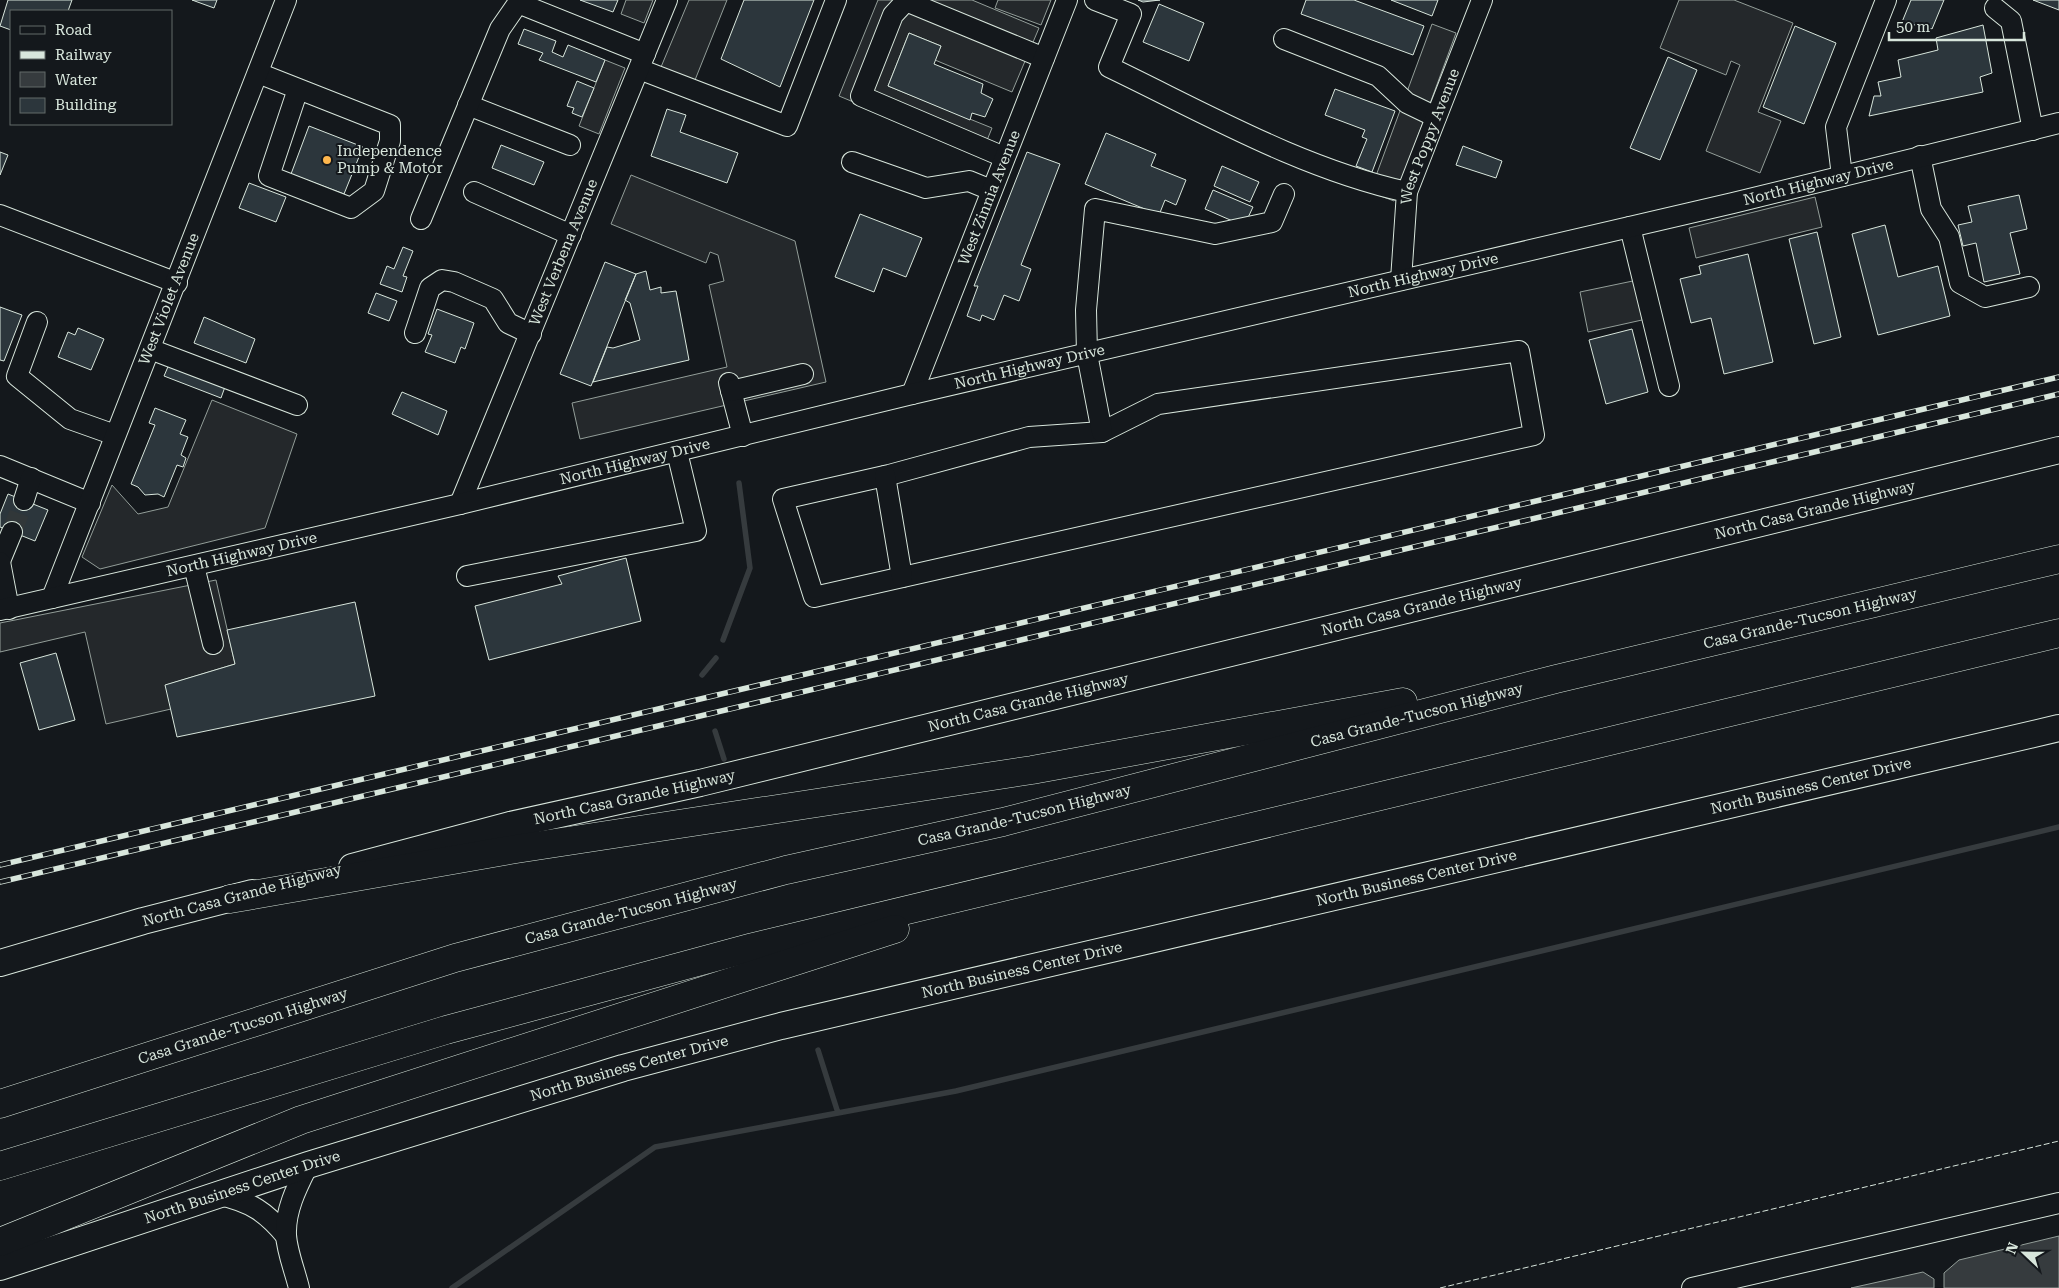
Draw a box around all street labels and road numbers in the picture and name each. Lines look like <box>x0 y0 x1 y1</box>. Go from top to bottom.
street label: West Poppy Avenue <box>1397 66 1463 205</box>
street label: West Zinnia Avenue <box>955 128 1024 268</box>
street label: North Highway Drive <box>1741 155 1895 209</box>
street label: West Verbena Avenue <box>525 176 601 328</box>
street label: West Violet Avenue <box>135 231 203 368</box>
street label: North Highway Drive <box>1346 249 1500 301</box>
street label: North Highway Drive <box>953 340 1107 393</box>
street label: North Highway Drive <box>558 435 712 488</box>
street label: North Casa Grande Highway <box>1713 477 1917 543</box>
street label: North Highway Drive <box>165 528 319 580</box>
street label: North Casa Grande Highway <box>1319 573 1524 639</box>
street label: Casa Grande-Tucson Highway <box>1701 584 1919 653</box>
street label: North Casa Grande Highway <box>926 669 1130 736</box>
street label: Casa Grande-Tucson Highway <box>1308 679 1525 751</box>
street label: North Business Center Drive <box>1709 754 1913 818</box>
street label: North Casa Grande Highway <box>532 766 737 828</box>
street label: Casa Grande-Tucson Highway <box>916 780 1133 850</box>
street label: North Business Center Drive <box>1314 846 1518 910</box>
street label: North Casa Grande Highway <box>140 860 344 930</box>
street label: Casa Grande-Tucson Highway <box>523 874 739 948</box>
street label: North Business Center Drive <box>920 938 1124 1002</box>
street label: Casa Grande-Tucson Highway <box>136 984 350 1068</box>
street label: North Business Center Drive <box>528 1031 730 1105</box>
street label: North Business Center Drive <box>142 1147 342 1228</box>

